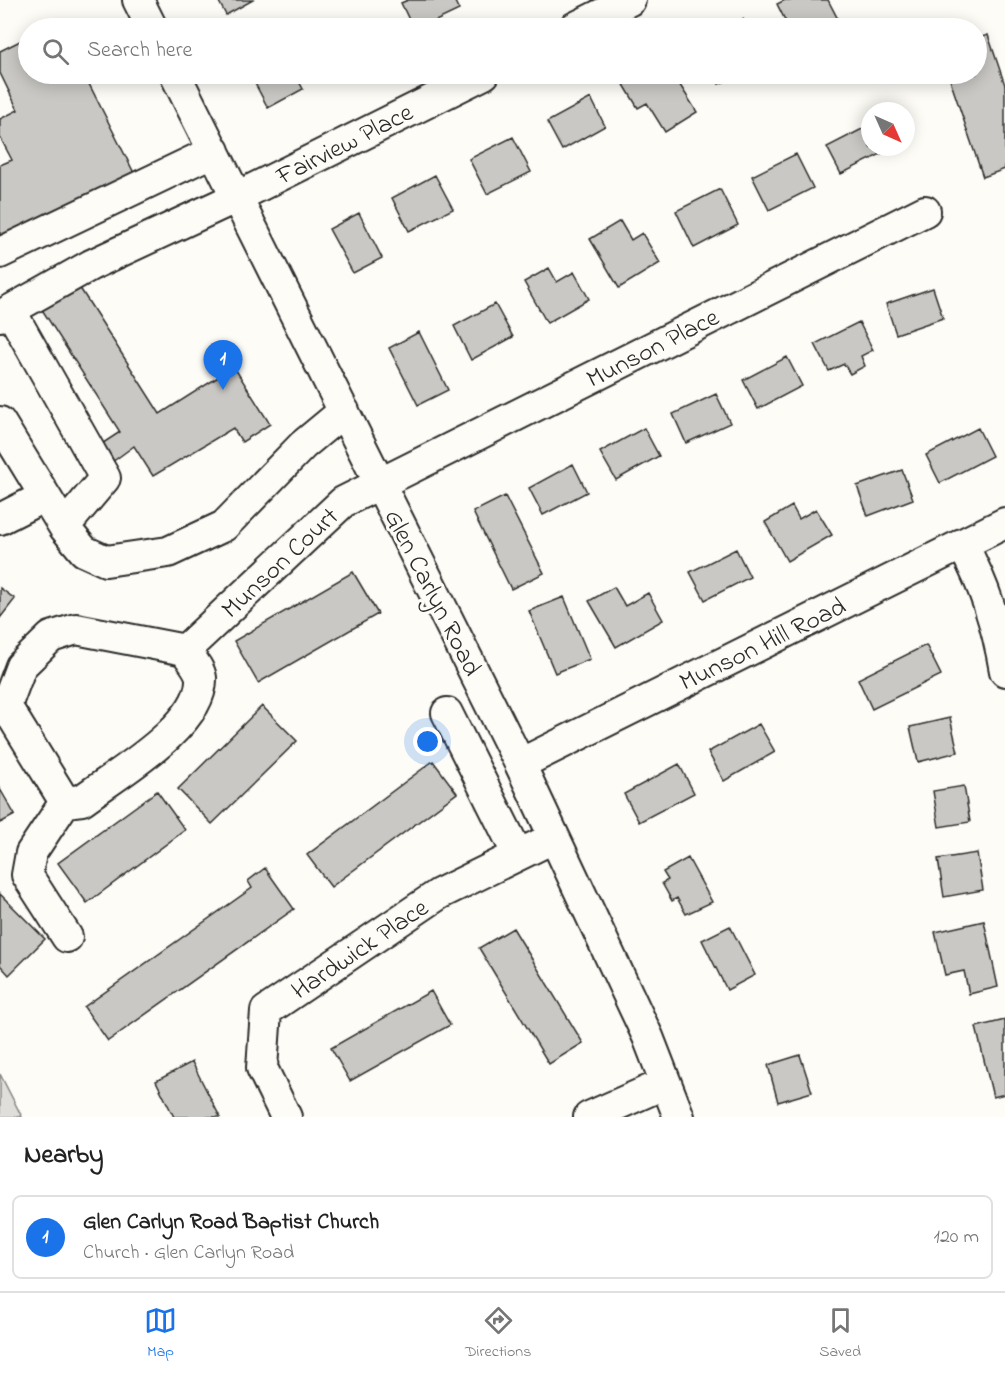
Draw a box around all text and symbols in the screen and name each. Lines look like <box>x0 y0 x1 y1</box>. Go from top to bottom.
search box <box>18 18 987 84</box>
icon: search <box>39 35 72 68</box>
text: Search here <box>87 35 192 67</box>
street label: Fairview Place <box>270 95 421 197</box>
north arrow <box>861 102 915 156</box>
street label: Munson Place <box>580 300 727 399</box>
pin: 1 <box>204 340 242 390</box>
street label: Munson Court <box>214 499 349 629</box>
street label: Glen Carlyn Road <box>373 503 490 684</box>
street label: Munson Hill Road <box>674 589 853 702</box>
your location <box>413 727 442 756</box>
street label: Hardwick Place <box>285 890 437 1010</box>
text: Nearby <box>24 1137 103 1175</box>
text: Glen Carlyn Road Baptist Church <box>83 1207 379 1239</box>
text: 1 <box>42 1223 49 1252</box>
text: 120 m <box>934 1223 979 1252</box>
text: Church · Glen Carlyn Road <box>83 1239 294 1268</box>
tab: Map <box>144 1304 177 1364</box>
tab: Directions <box>465 1304 531 1364</box>
tab: Saved <box>819 1304 861 1364</box>

